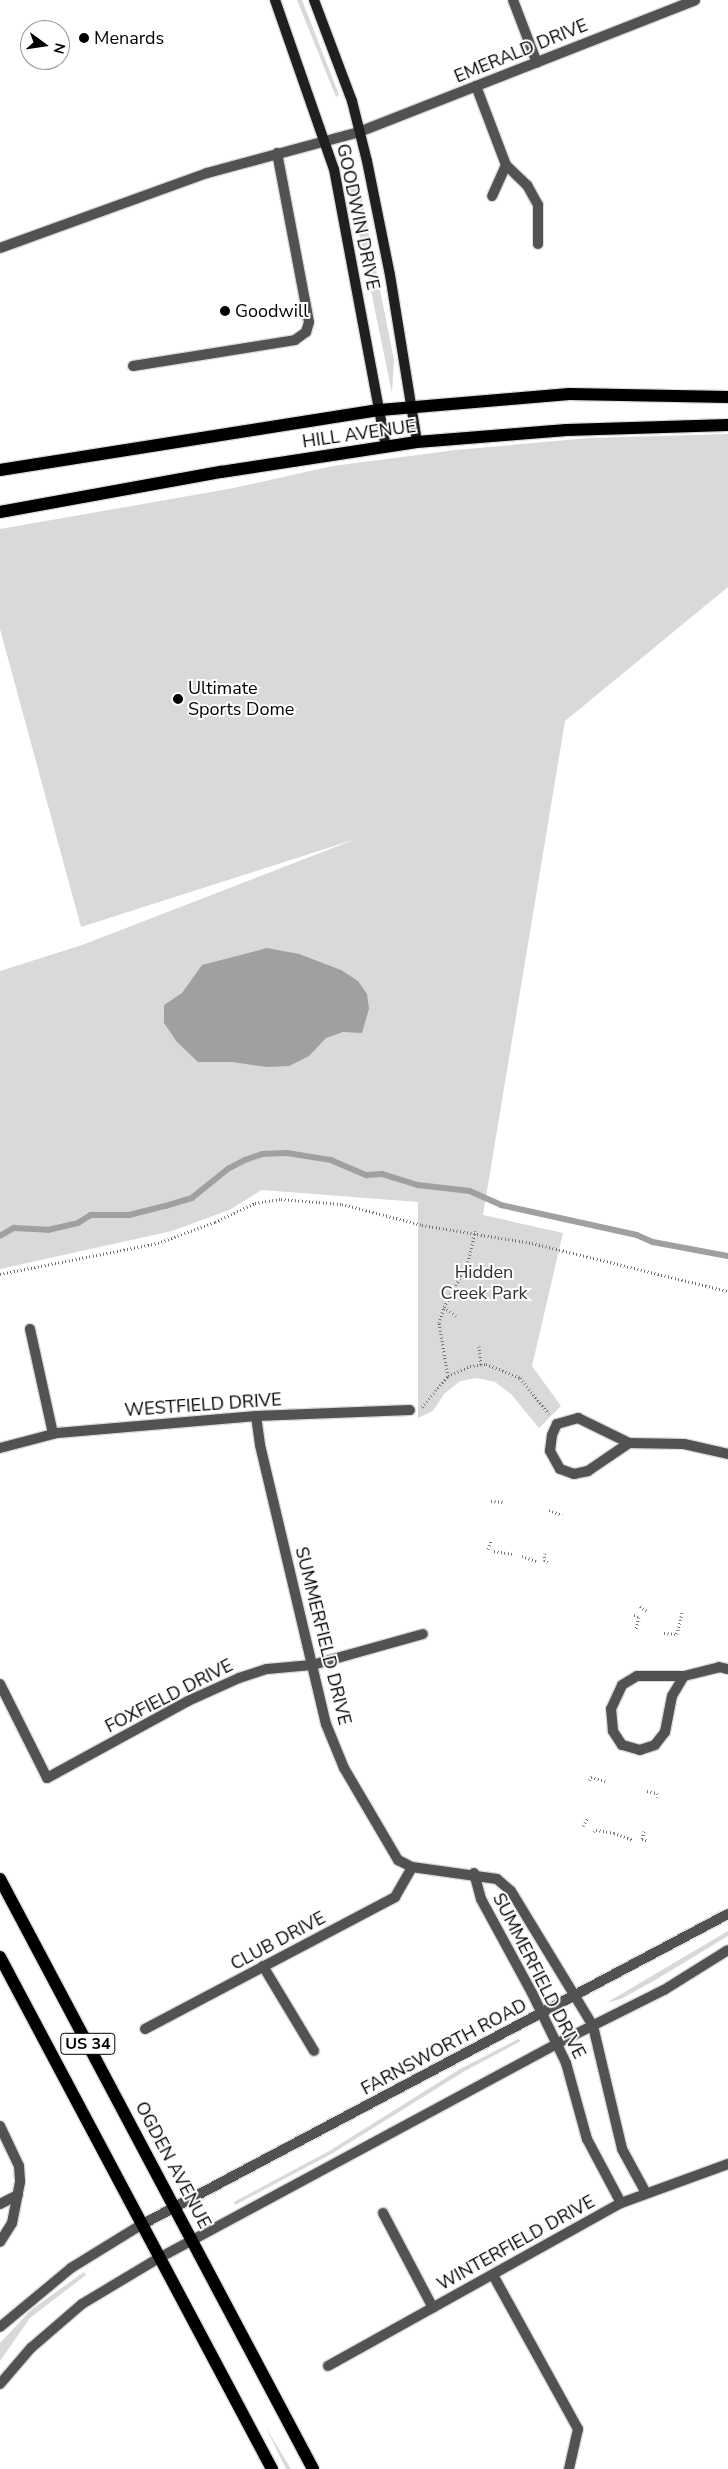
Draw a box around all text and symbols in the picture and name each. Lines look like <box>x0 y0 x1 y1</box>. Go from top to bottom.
street label: EMERALD DRIVE <box>451 14 591 88</box>
north arrow <box>20 20 70 70</box>
place label: Menards <box>94 27 164 49</box>
marker: Menards <box>78 32 90 44</box>
text: N <box>49 41 70 56</box>
street label: GOODWIN DRIVE <box>332 142 384 292</box>
place label: Goodwill <box>235 300 309 322</box>
marker: Goodwill <box>219 305 231 317</box>
street label: HILL AVENUE <box>301 415 417 453</box>
place label: Ultimate Sports Dome <box>188 678 294 721</box>
marker: Ultimate Sports Dome <box>172 693 184 705</box>
park label: Hidden Creek Park <box>440 1262 528 1304</box>
street label: WESTFIELD DRIVE <box>124 1389 282 1421</box>
street label: SUMMERFIELD DRIVE <box>290 1545 356 1727</box>
street label: FOXFIELD DRIVE <box>102 1655 236 1737</box>
street label: SUMMERFIELD DRIVE <box>488 1890 590 2062</box>
street label: CLUB DRIVE <box>227 1907 329 1975</box>
street label: FARNSWORTH ROAD <box>358 1994 530 2100</box>
road number: US 34 <box>59 2030 117 2058</box>
street label: OGDEN AVENUE <box>130 2098 216 2232</box>
street label: WINTERFIELD DRIVE <box>433 2191 599 2295</box>

